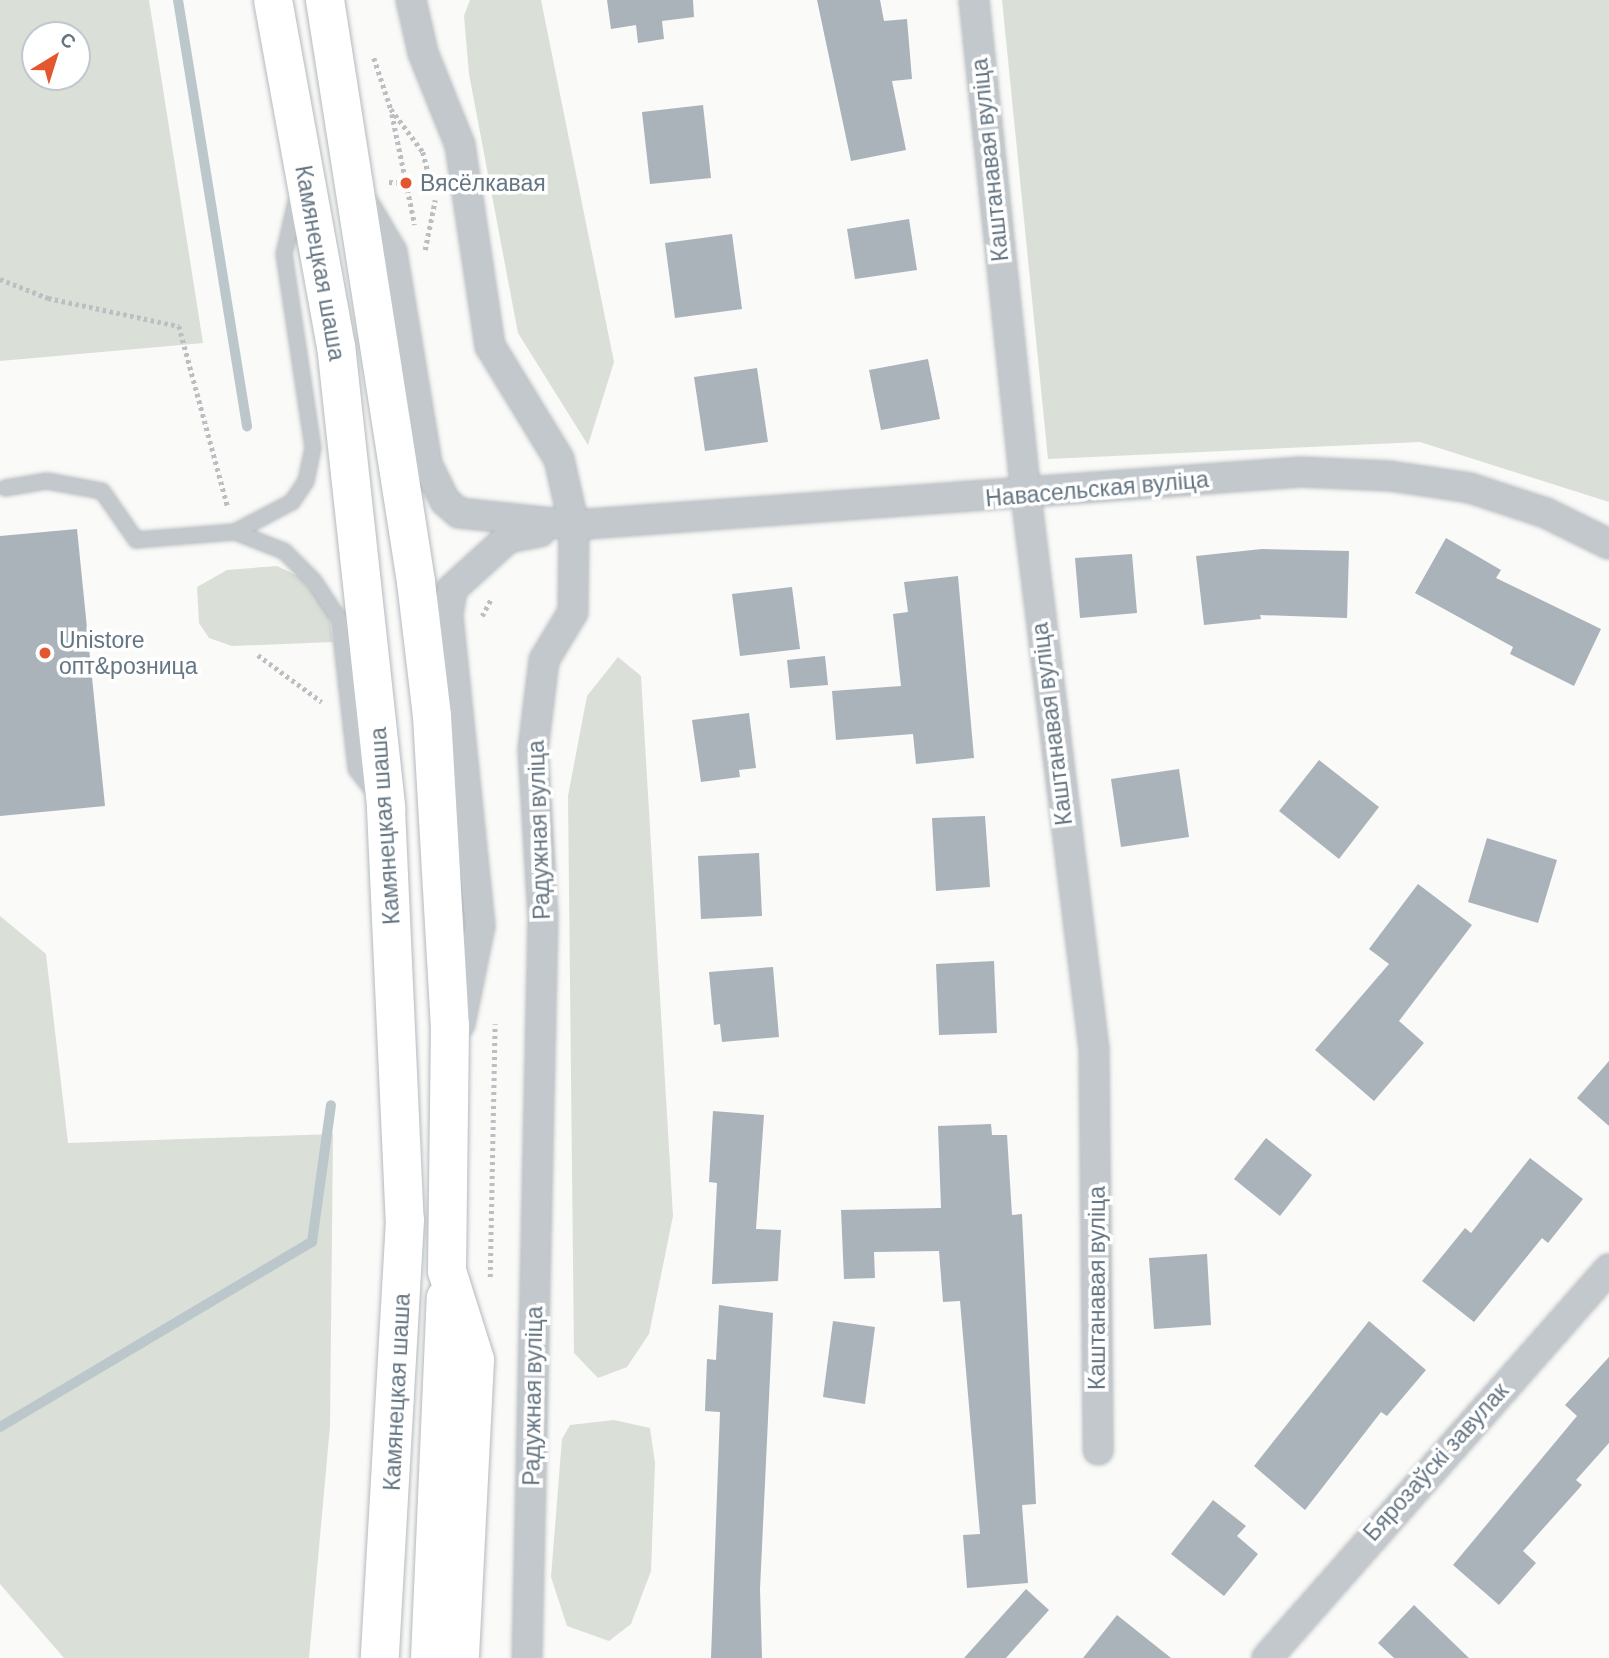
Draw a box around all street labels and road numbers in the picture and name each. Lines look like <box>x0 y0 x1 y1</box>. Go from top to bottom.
street label: Каштанавая вуліца <box>966 57 1014 263</box>
street label: Камянецкая шаша <box>289 163 351 363</box>
street label: Навасельская вуліца <box>984 465 1210 513</box>
street label: Каштанавая вуліца <box>1026 621 1078 827</box>
street label: Камянецкая шаша <box>364 726 406 926</box>
street label: Радужная вуліца <box>522 740 556 920</box>
street label: Каштанавая вуліца <box>1083 1186 1111 1390</box>
street label: Камянецкая шаша <box>378 1293 416 1491</box>
street label: Радужная вуліца <box>518 1306 548 1486</box>
street label: Бярозаўскі завулак <box>1358 1377 1514 1547</box>

